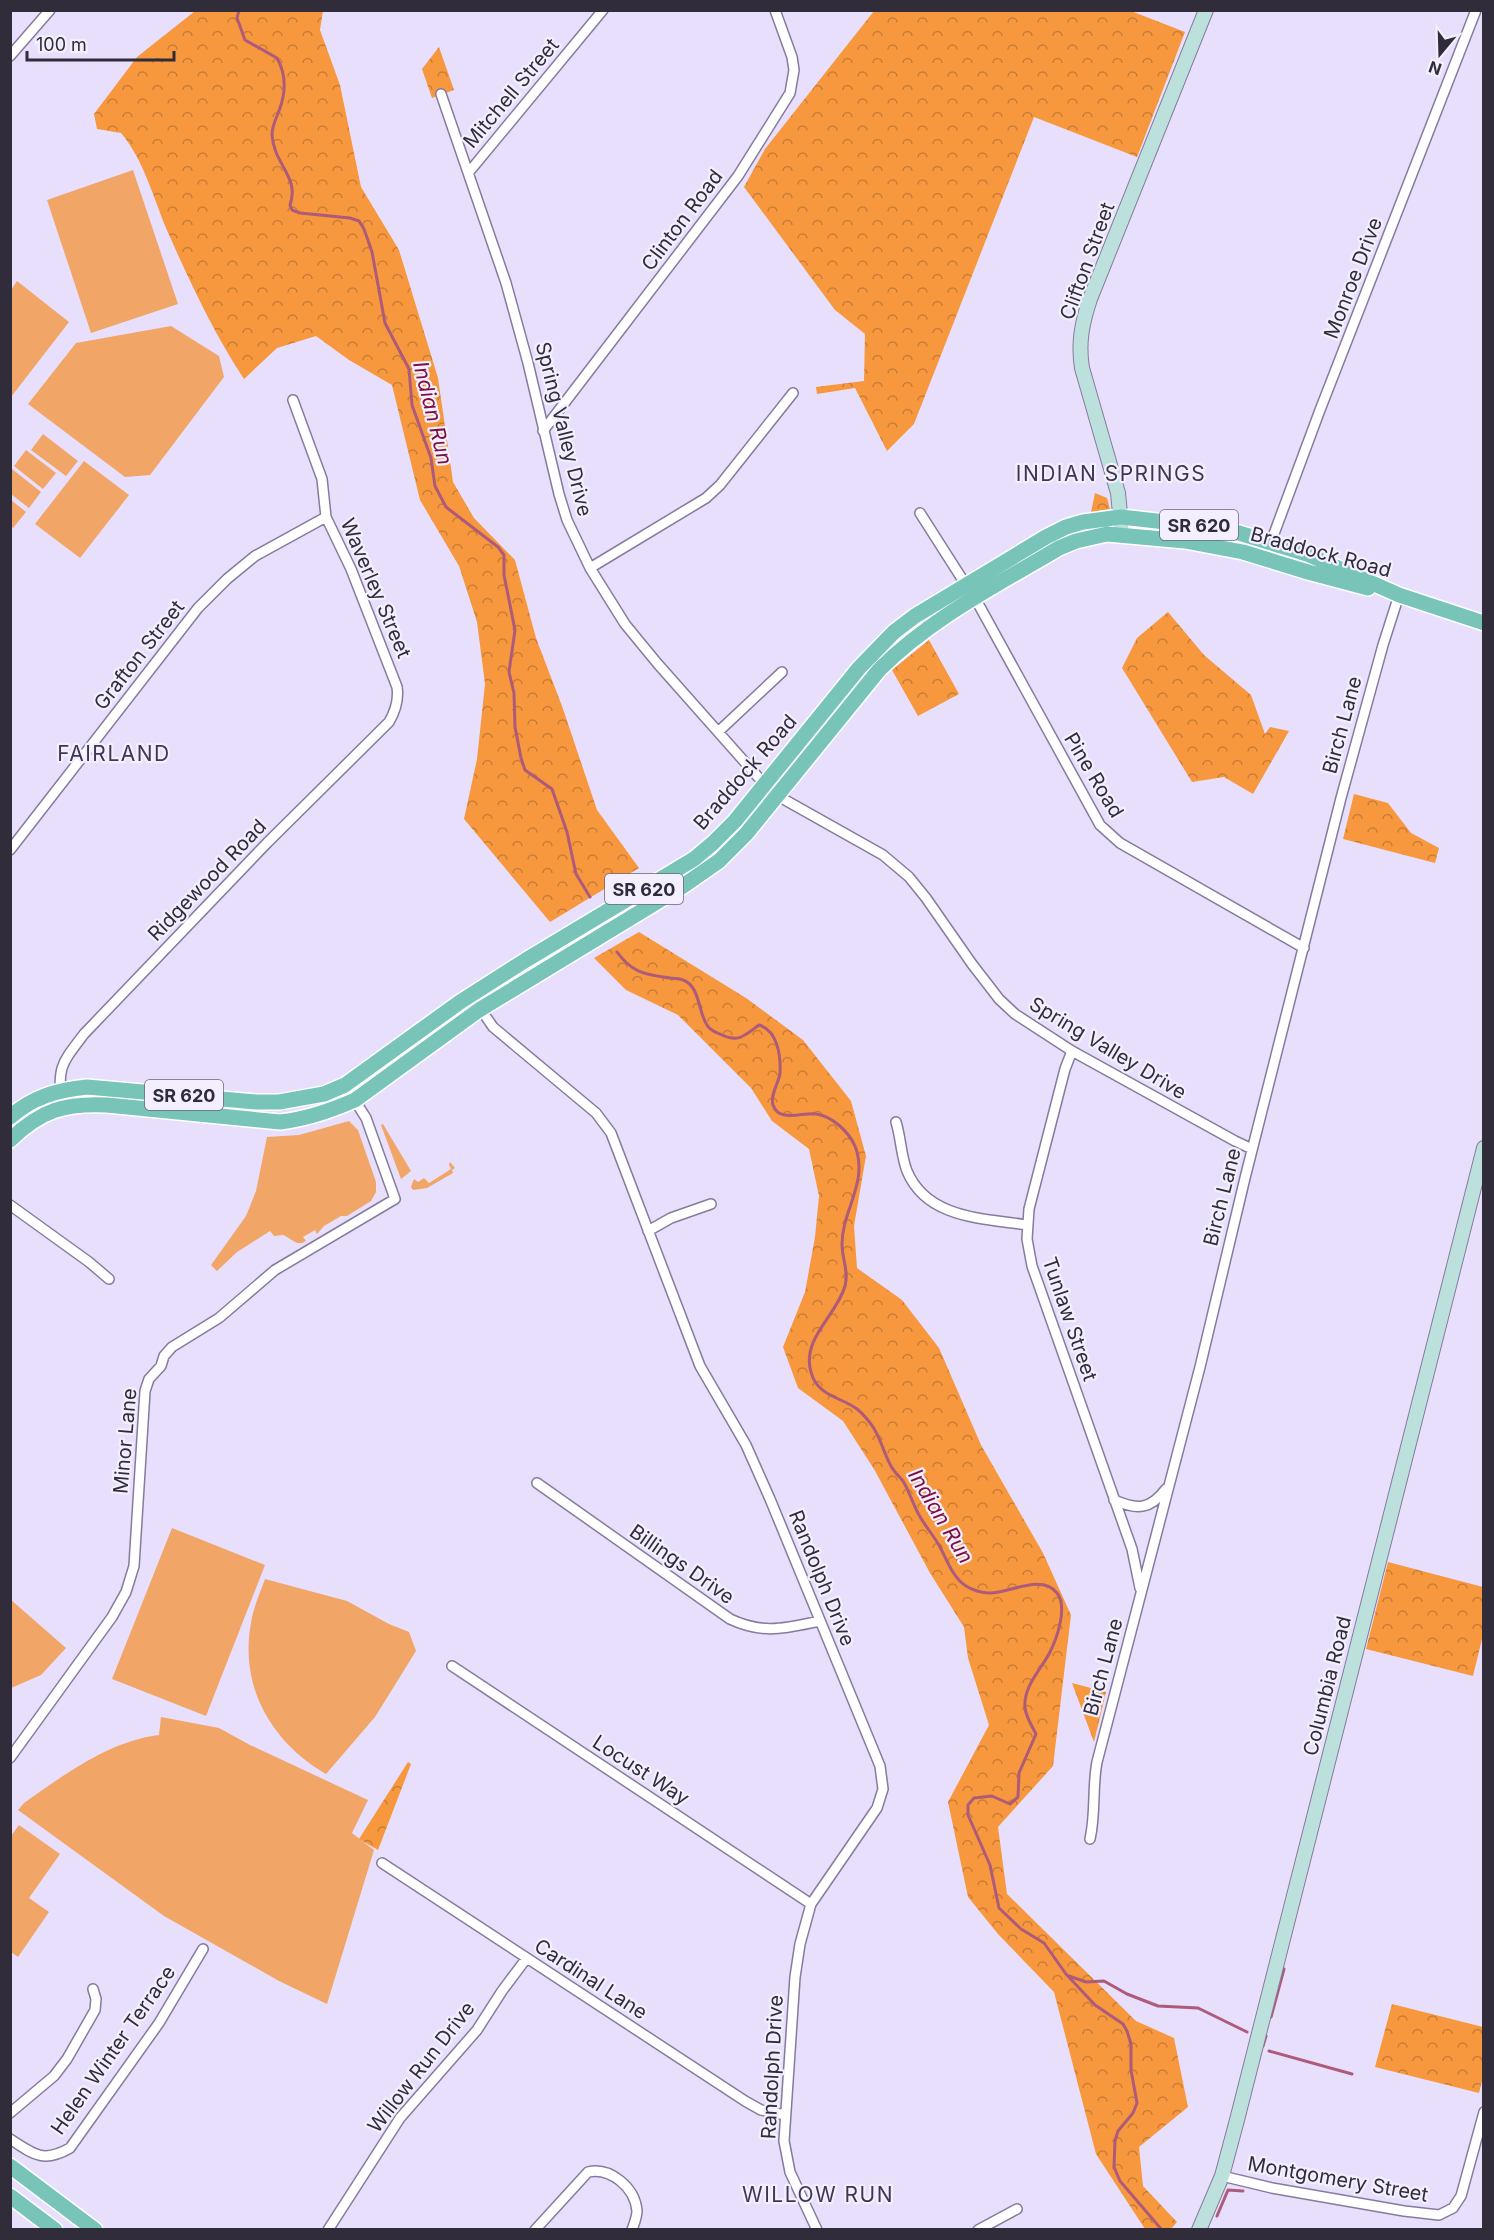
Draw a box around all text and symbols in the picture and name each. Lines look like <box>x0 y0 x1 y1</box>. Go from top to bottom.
scale bar <box>27 24 174 62</box>
north arrow <box>1410 24 1470 84</box>
street label: Mitchell Street <box>458 33 564 153</box>
text: 100 m <box>36 34 87 55</box>
text: N <box>1426 57 1444 80</box>
street label: Clinton Road <box>636 165 728 275</box>
street label: Clifton Street <box>1055 199 1120 323</box>
street label: Monroe Drive <box>1319 214 1387 342</box>
street label: Spring Valley Drive <box>531 339 597 519</box>
water label: Indian Run <box>408 359 458 467</box>
district label: INDIAN SPRINGS <box>1016 461 1206 486</box>
road number: SR 620 <box>1160 510 1238 540</box>
street label: Waverley Street <box>336 515 416 662</box>
street label: Braddock Road <box>1248 522 1394 582</box>
street label: Grafton Street <box>89 595 190 715</box>
street label: Birch Lane <box>1317 674 1367 776</box>
street label: Braddock Road <box>689 710 801 834</box>
street label: Pine Road <box>1059 728 1129 822</box>
district label: FAIRLAND <box>57 741 171 766</box>
street label: Ridgewood Road <box>143 814 271 946</box>
road number: SR 620 <box>605 874 683 904</box>
street label: Spring Valley Drive <box>1025 992 1191 1104</box>
road number: SR 620 <box>145 1080 223 1110</box>
street label: Birch Lane <box>1198 1146 1246 1248</box>
street label: Tunlaw Street <box>1038 1254 1103 1385</box>
street label: Minor Lane <box>108 1387 142 1495</box>
water label: Indian Run <box>903 1464 979 1568</box>
street label: Randolph Drive <box>784 1507 860 1649</box>
street label: Billings Drive <box>625 1519 739 1609</box>
street label: Columbia Road <box>1298 1614 1356 1758</box>
street label: Birch Lane <box>1078 1616 1128 1718</box>
street label: Locust Way <box>588 1730 694 1810</box>
street label: Cardinal Lane <box>530 1934 652 2024</box>
street label: Helen Winter Terrace <box>46 1961 180 2139</box>
street label: Randolph Drive <box>756 1994 788 2140</box>
street label: Willow Run Drive <box>362 1997 480 2137</box>
street label: Montgomery Street <box>1246 2151 1431 2207</box>
district label: WILLOW RUN <box>742 2182 894 2207</box>

